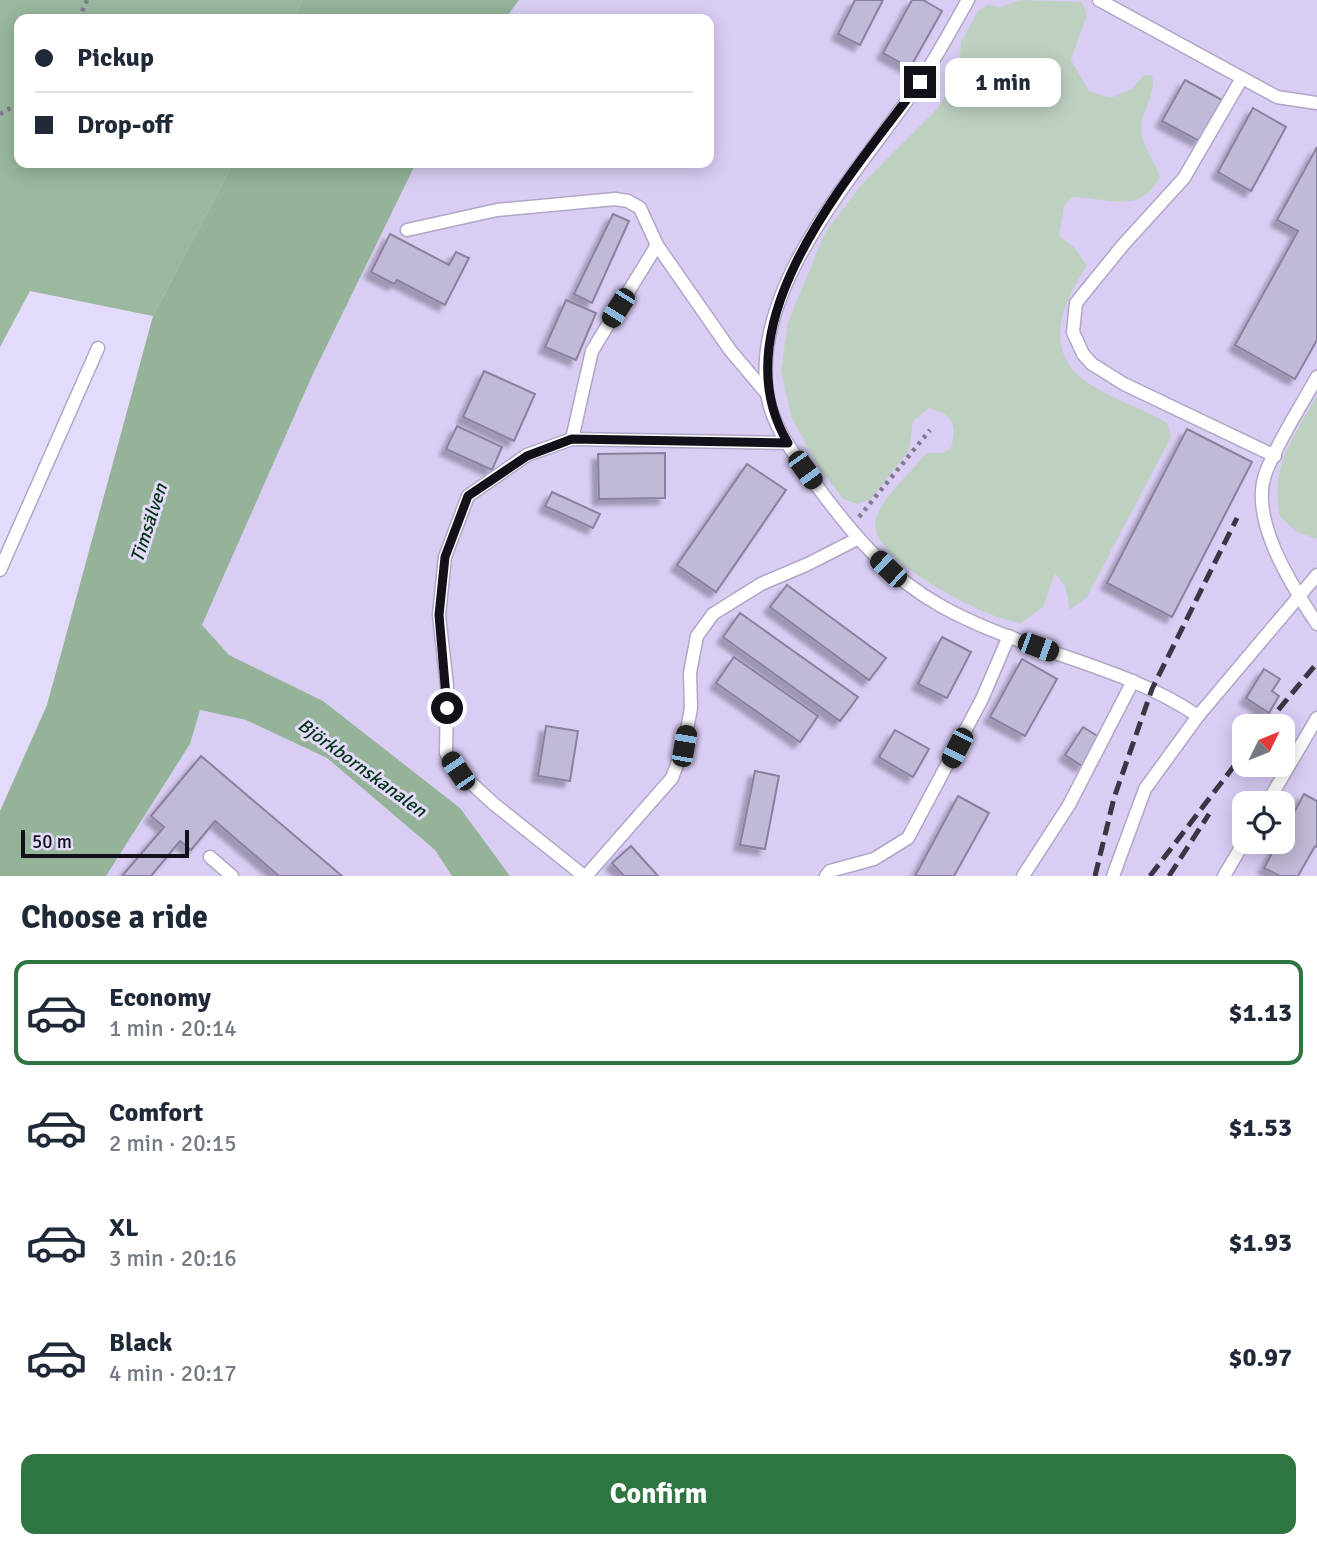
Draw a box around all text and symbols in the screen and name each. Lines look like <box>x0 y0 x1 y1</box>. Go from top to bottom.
text: Pickup <box>77 42 154 74</box>
callout: 1 min <box>944 57 1060 106</box>
route end <box>904 66 936 98</box>
text: 1 min <box>975 68 1031 97</box>
text: Drop-off <box>77 109 173 141</box>
car <box>598 285 639 331</box>
car <box>785 447 826 493</box>
water label: Timsälven <box>125 480 173 565</box>
car <box>866 547 911 591</box>
car <box>1015 630 1062 664</box>
route start <box>431 692 463 724</box>
water label: Björkbornskanalen <box>293 713 432 823</box>
north arrow <box>1232 714 1295 777</box>
map controls <box>1232 714 1295 854</box>
car <box>671 723 698 769</box>
car <box>939 725 976 771</box>
car <box>438 748 479 794</box>
button: locate <box>1232 791 1295 854</box>
scale bar <box>21 827 189 859</box>
text: 50 m <box>32 830 72 854</box>
text: Choose a ride <box>21 898 208 937</box>
icon: car <box>25 981 88 1044</box>
text: Economy <box>109 982 211 1014</box>
text: $1.13 <box>1228 997 1292 1029</box>
text: 1 min · 20:14 <box>109 1014 237 1043</box>
icon: car <box>25 1096 88 1159</box>
text: Comfort <box>109 1097 203 1129</box>
text: $1.53 <box>1228 1112 1292 1144</box>
text: 2 min · 20:15 <box>109 1129 237 1158</box>
icon: car <box>25 1211 88 1274</box>
text: XL <box>109 1212 139 1244</box>
text: $1.93 <box>1228 1227 1292 1259</box>
text: 3 min · 20:16 <box>109 1244 237 1273</box>
icon: car <box>25 1326 88 1389</box>
text: Black <box>109 1327 172 1359</box>
text: $0.97 <box>1228 1342 1292 1374</box>
text: 4 min · 20:17 <box>109 1359 237 1388</box>
button: Confirm <box>21 1454 1296 1534</box>

